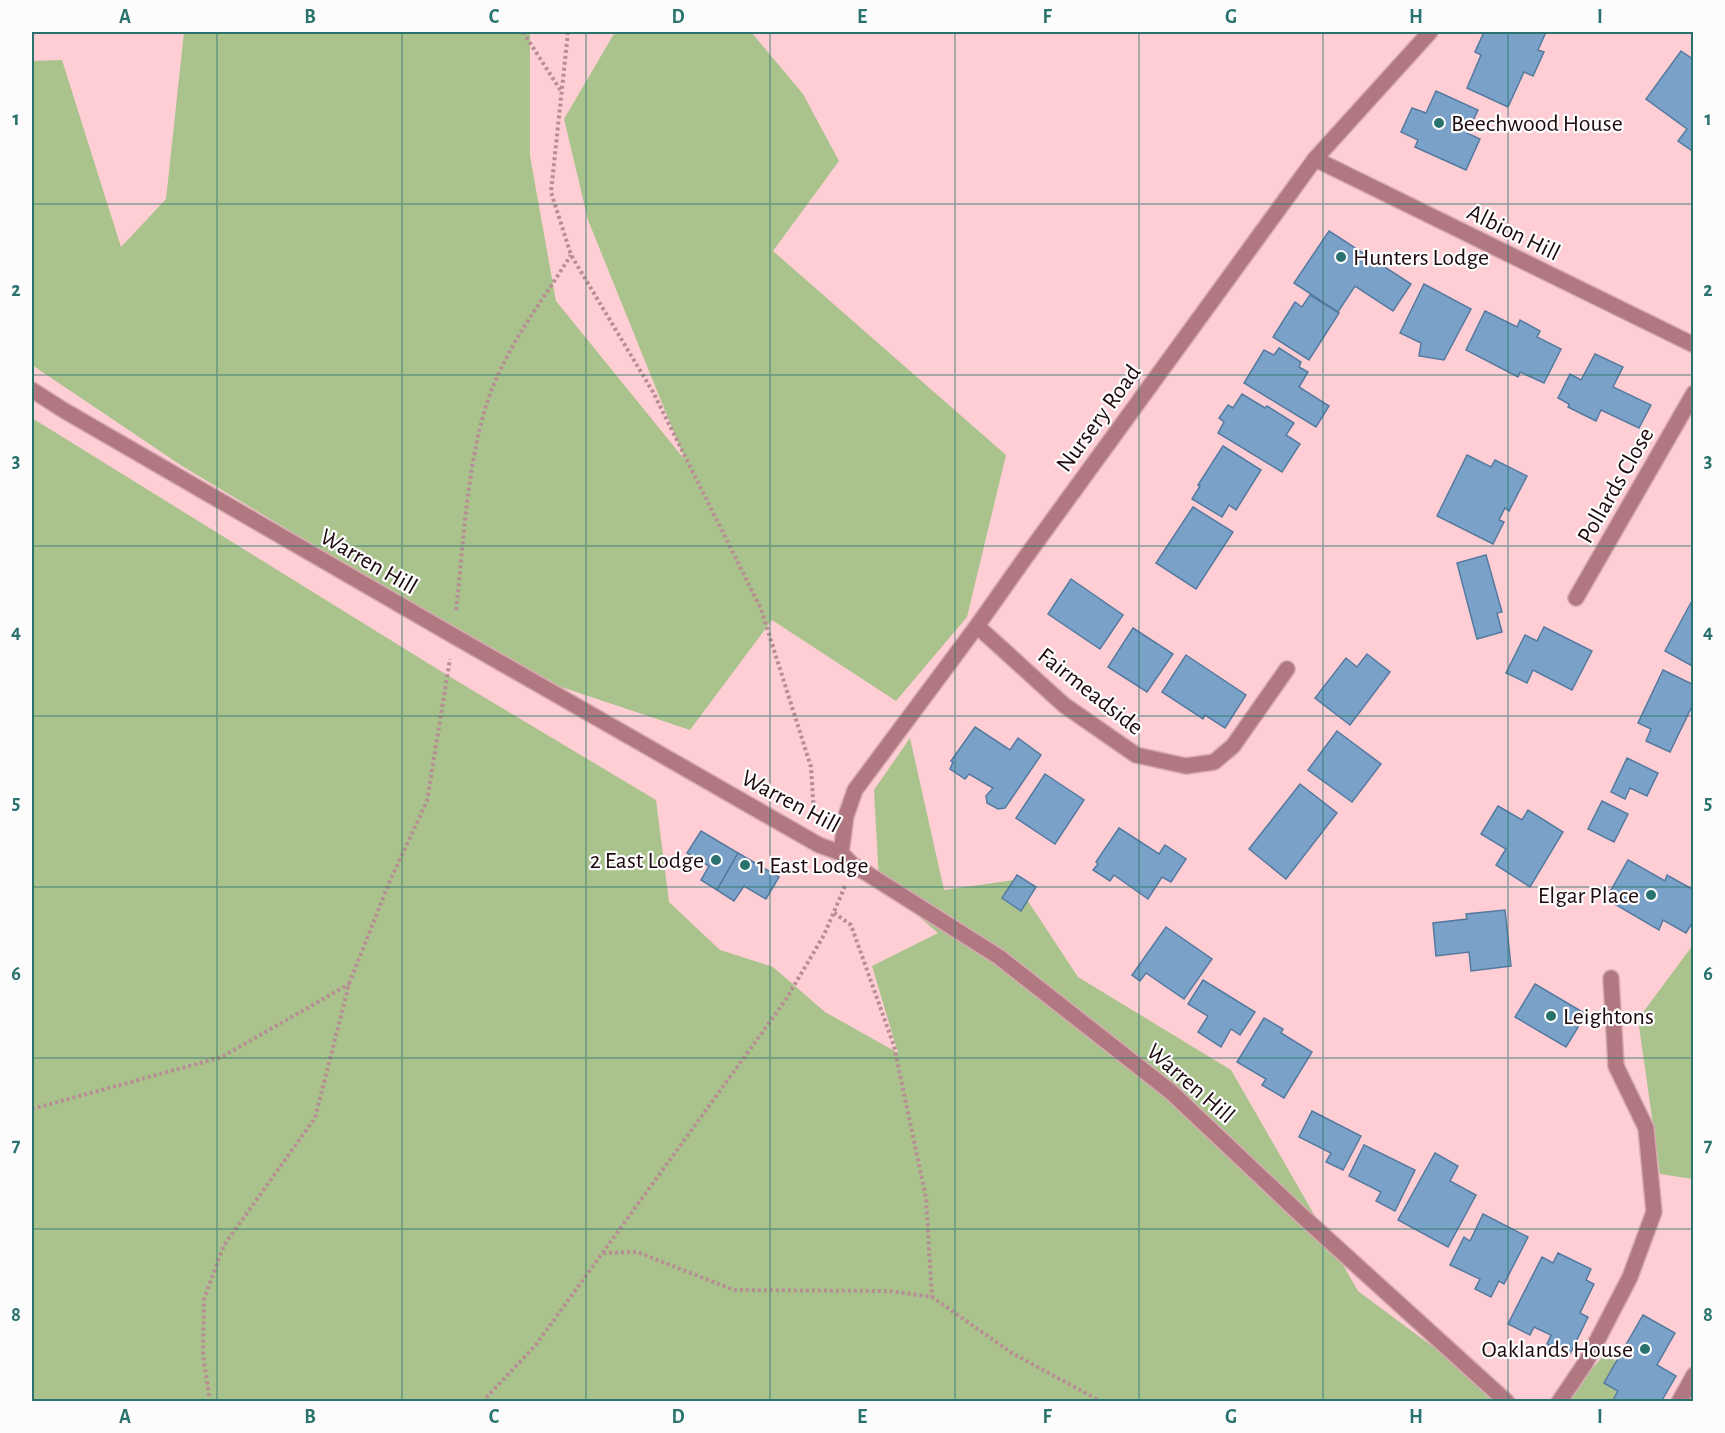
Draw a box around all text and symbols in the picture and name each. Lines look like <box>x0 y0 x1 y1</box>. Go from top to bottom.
text: A <box>119 7 131 27</box>
text: B <box>304 7 316 27</box>
text: C <box>489 7 500 27</box>
text: D <box>671 7 685 27</box>
text: E <box>857 7 867 27</box>
text: F <box>1042 7 1052 27</box>
text: G <box>1225 7 1237 27</box>
text: H <box>1409 7 1423 27</box>
text: I <box>1597 7 1603 27</box>
text: 1 <box>12 109 20 129</box>
text: 1 <box>1704 109 1712 129</box>
place label: Beechwood House <box>1451 112 1623 136</box>
marker: Beechwood House <box>1432 116 1446 130</box>
street label: Albion Hill <box>1463 200 1564 266</box>
place label: Hunters Lodge <box>1353 246 1489 270</box>
marker: Hunters Lodge <box>1334 250 1348 264</box>
text: 2 <box>11 280 21 300</box>
text: 2 <box>1703 280 1713 300</box>
street label: Nursery Road <box>1052 361 1146 477</box>
street label: Pollards Close <box>1573 424 1659 547</box>
text: 3 <box>12 451 20 471</box>
text: 3 <box>1704 451 1712 471</box>
street label: Warren Hill <box>316 524 421 599</box>
text: 4 <box>11 622 21 642</box>
text: 4 <box>1703 622 1713 642</box>
street label: Fairmeadside <box>1033 643 1148 740</box>
street label: Warren Hill <box>737 766 844 838</box>
text: 5 <box>12 793 20 813</box>
text: 5 <box>1704 793 1712 813</box>
place label: 2 East Lodge <box>590 849 704 873</box>
marker: 2 East Lodge <box>709 853 723 867</box>
place label: 1 East Lodge <box>757 854 869 878</box>
marker: 1 East Lodge <box>738 858 752 872</box>
place label: Elgar Place <box>1538 884 1639 908</box>
marker: Elgar Place <box>1644 888 1658 902</box>
text: 6 <box>11 964 21 984</box>
text: 6 <box>1703 964 1713 984</box>
place label: Leightons <box>1563 1005 1654 1029</box>
marker: Leightons <box>1544 1009 1558 1023</box>
street label: Warren Hill <box>1142 1039 1239 1128</box>
text: 7 <box>12 1135 21 1155</box>
text: 7 <box>1704 1135 1713 1155</box>
text: 8 <box>11 1305 21 1325</box>
text: 8 <box>1703 1305 1713 1325</box>
place label: Oaklands House <box>1481 1338 1633 1362</box>
marker: Oaklands House <box>1638 1342 1652 1356</box>
text: A <box>119 1407 131 1427</box>
text: B <box>304 1407 316 1427</box>
text: C <box>489 1407 500 1427</box>
text: D <box>671 1407 685 1427</box>
text: E <box>857 1407 867 1427</box>
text: F <box>1042 1407 1052 1427</box>
text: G <box>1225 1407 1237 1427</box>
text: H <box>1409 1407 1423 1427</box>
text: I <box>1597 1407 1603 1427</box>

